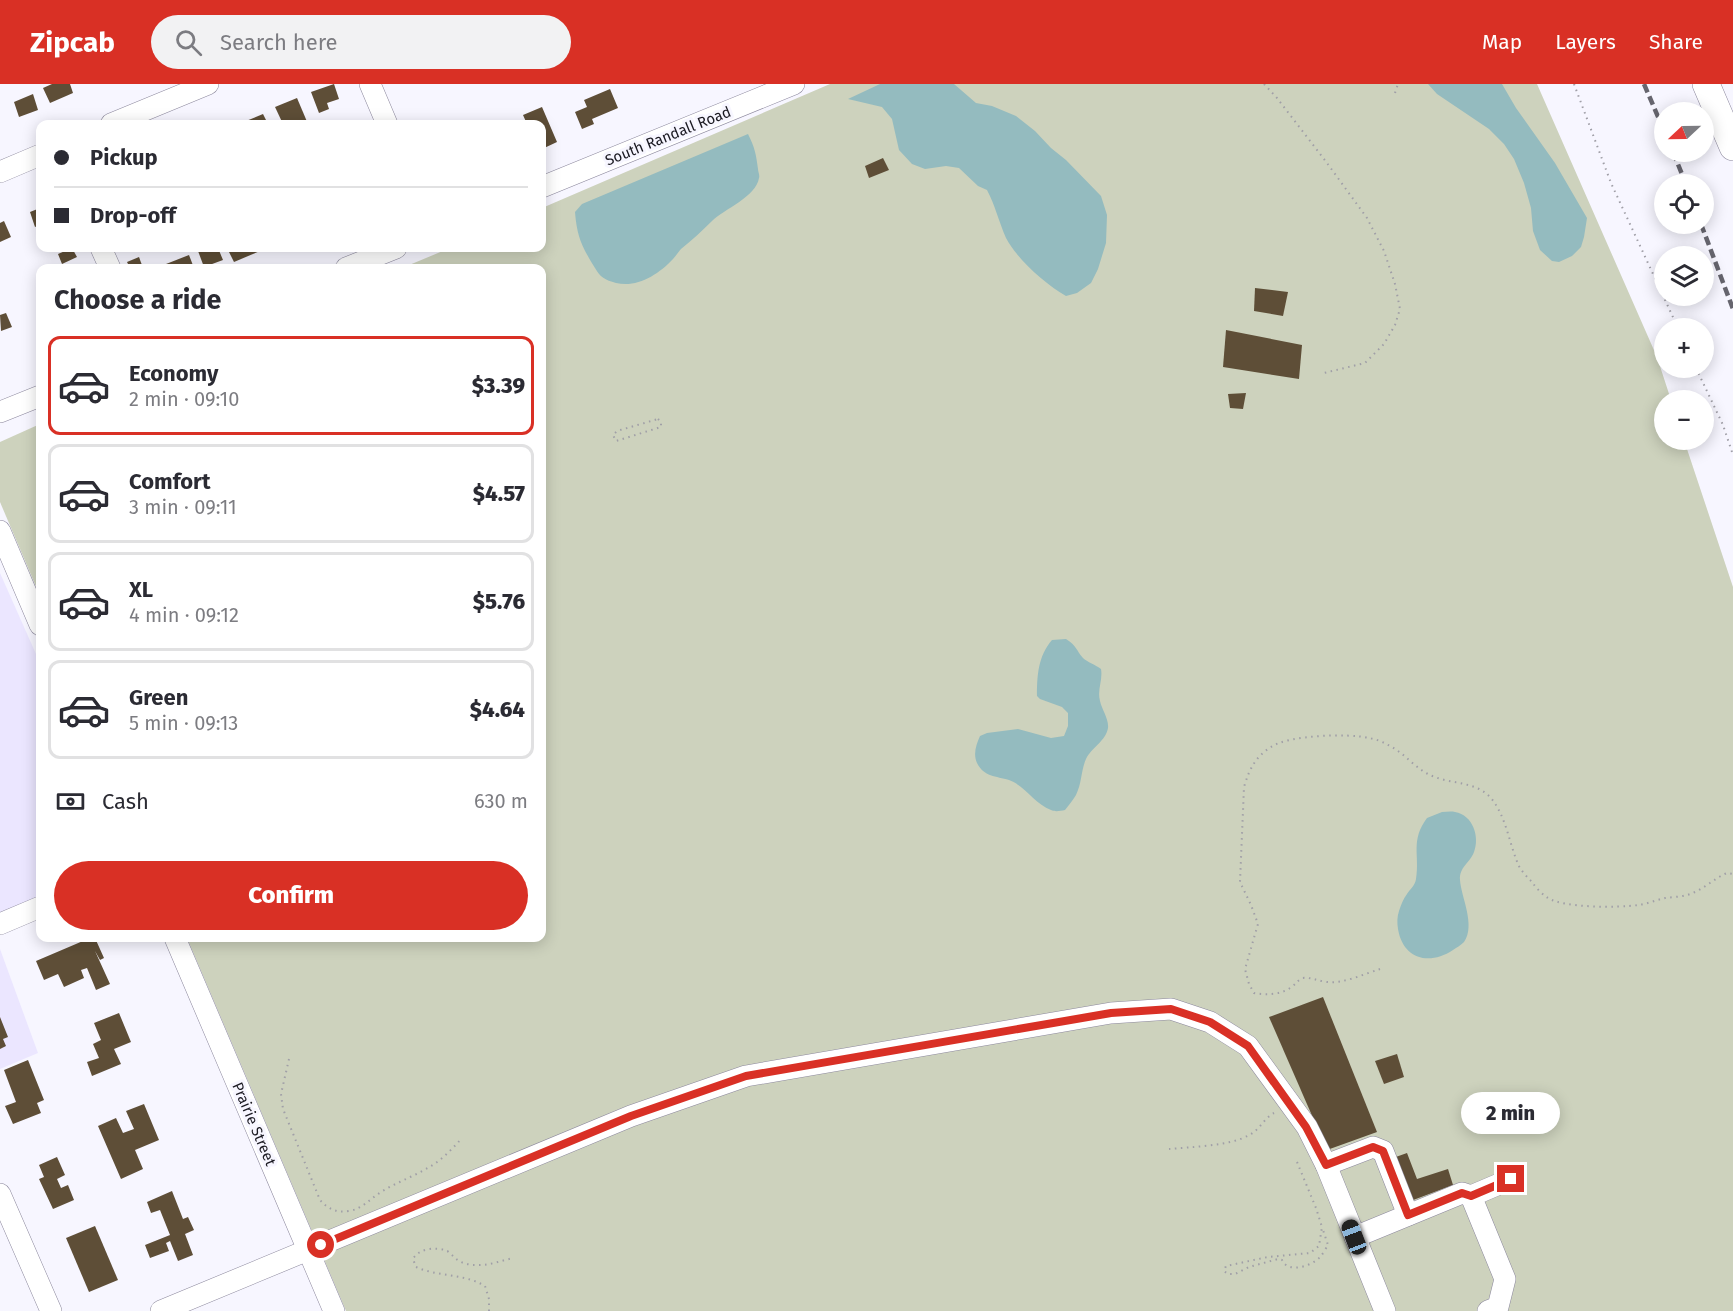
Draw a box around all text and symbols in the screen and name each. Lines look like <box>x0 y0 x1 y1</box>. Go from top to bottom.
search box <box>151 15 571 69</box>
text: Zipcab <box>30 26 115 59</box>
icon: search <box>172 26 205 59</box>
text: Search here <box>220 29 338 56</box>
text: Map <box>1482 29 1522 55</box>
text: Layers <box>1555 29 1616 55</box>
text: Share <box>1649 29 1703 55</box>
north arrow <box>1654 102 1714 162</box>
map controls <box>1654 102 1714 450</box>
street label: South Randall Road <box>602 103 734 169</box>
text: Pickup <box>90 144 158 171</box>
button: locate <box>1654 174 1714 234</box>
text: Drop-off <box>90 202 176 229</box>
button: layers <box>1654 246 1714 306</box>
text: Choose a ride <box>54 284 221 316</box>
button: + <box>1654 318 1714 378</box>
icon: car <box>57 359 111 413</box>
text: Economy <box>129 360 218 387</box>
text: $3.39 <box>472 372 525 399</box>
text: 2 min · 09:10 <box>129 387 239 411</box>
button: − <box>1654 390 1714 450</box>
icon: car <box>57 467 111 521</box>
text: Comfort <box>129 468 210 495</box>
text: $4.57 <box>473 480 525 507</box>
text: 3 min · 09:11 <box>129 495 237 519</box>
icon: car <box>57 575 111 629</box>
text: XL <box>129 576 153 603</box>
text: $5.76 <box>473 588 525 615</box>
text: 4 min · 09:12 <box>129 603 239 627</box>
icon: car <box>57 683 111 737</box>
text: Green <box>129 684 188 711</box>
text: $4.64 <box>470 696 525 723</box>
text: 5 min · 09:13 <box>129 711 238 735</box>
icon: cash <box>54 785 87 818</box>
text: Cash <box>102 788 149 815</box>
text: 630 m <box>474 789 528 813</box>
button: Confirm <box>54 861 528 930</box>
street label: Prairie Street <box>228 1080 280 1169</box>
callout: 2 min <box>1462 1092 1561 1134</box>
text: 2 min <box>1486 1101 1535 1125</box>
route end <box>1497 1165 1524 1192</box>
car <box>1339 1217 1369 1257</box>
route start <box>307 1231 334 1258</box>

